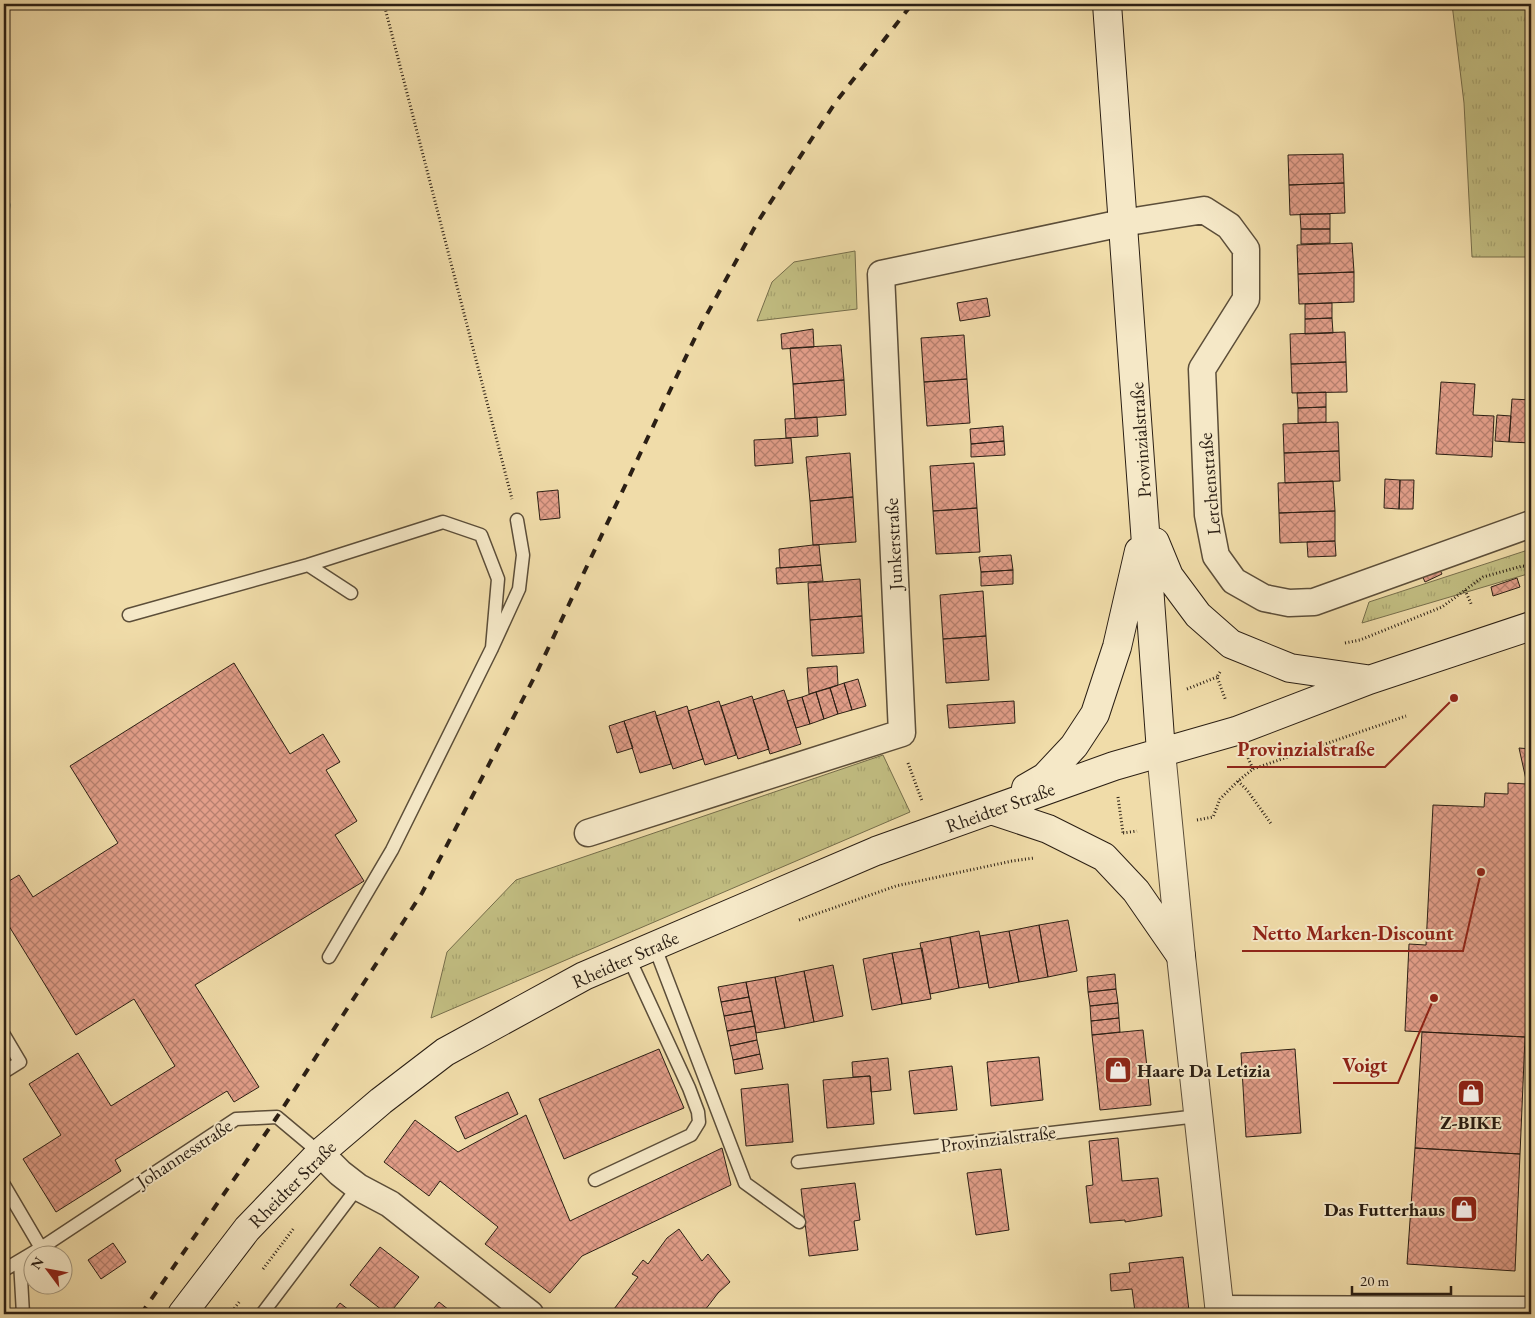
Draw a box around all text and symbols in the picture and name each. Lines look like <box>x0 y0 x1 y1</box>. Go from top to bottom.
street label: Provinzialstraße <box>1124 381 1157 499</box>
street label: Lerchenstraße <box>1193 432 1226 536</box>
street label: Junkerstraße <box>879 497 908 593</box>
callout: Provinzialstraße <box>1227 732 1385 767</box>
text: Provinzialstraße <box>1237 736 1375 762</box>
street label: Rheidter Straße <box>942 776 1058 839</box>
callout: Netto Marken-Discount <box>1242 916 1463 951</box>
text: Netto Marken-Discount <box>1252 920 1454 946</box>
street label: Rheidter Straße <box>568 925 682 994</box>
callout: Voigt <box>1333 1048 1398 1083</box>
text: Voigt <box>1342 1052 1388 1078</box>
shop icon: Haare Da Letizia <box>1103 1055 1133 1085</box>
place label: Haare Da Letizia <box>1137 1058 1271 1083</box>
shop icon: Z-BIKE <box>1456 1078 1486 1108</box>
place label: Z-BIKE <box>1440 1110 1502 1135</box>
street label: Johannesstraße <box>130 1113 237 1195</box>
street label: Provinzialstraße <box>939 1119 1057 1158</box>
street label: Rheidter Straße <box>243 1135 342 1234</box>
shop icon: Das Futterhaus <box>1449 1194 1479 1224</box>
place label: Das Futterhaus <box>1324 1197 1445 1222</box>
north arrow <box>22 1246 72 1296</box>
text: N <box>26 1253 48 1273</box>
scale bar <box>1352 1263 1451 1295</box>
text: 20 m <box>1360 1271 1389 1290</box>

